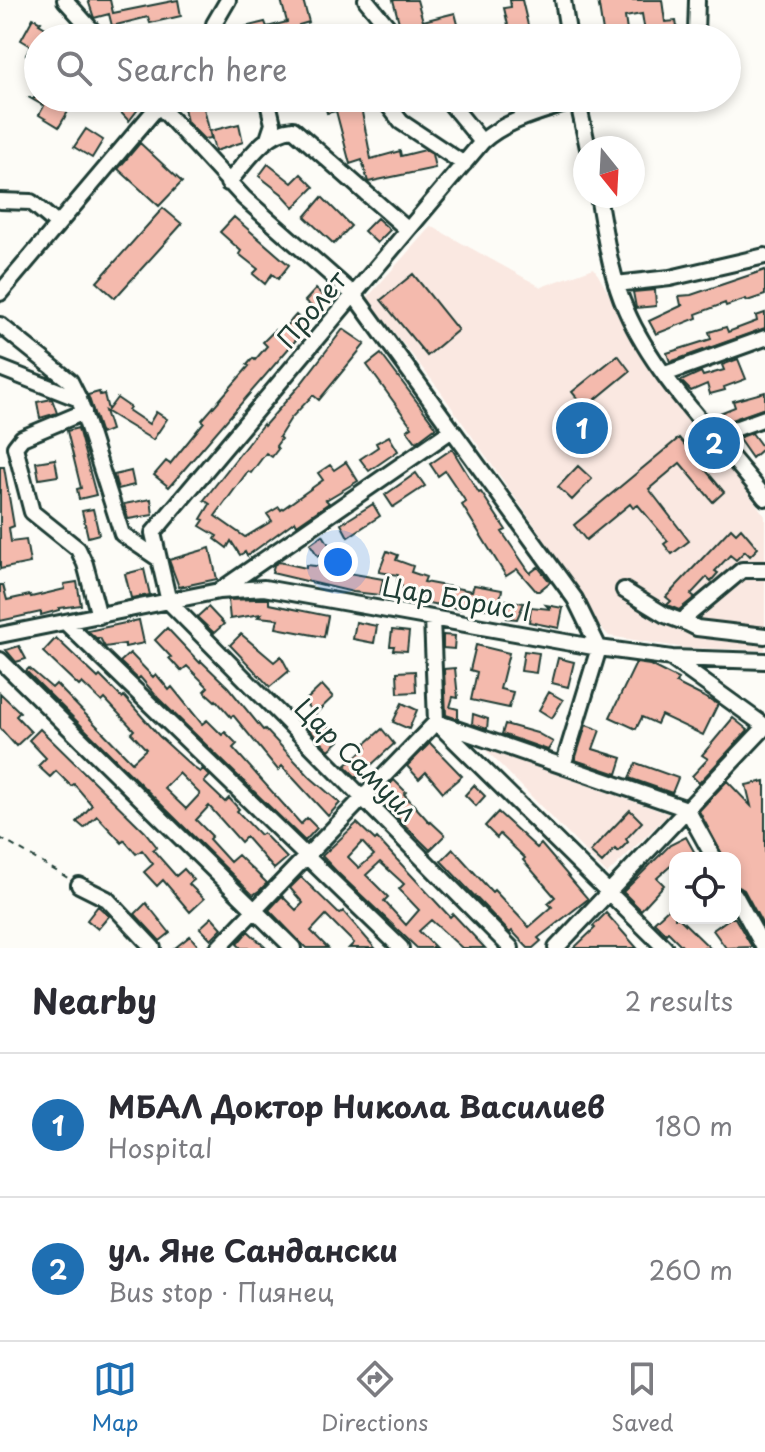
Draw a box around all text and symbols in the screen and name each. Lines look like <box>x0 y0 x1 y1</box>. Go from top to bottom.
search box <box>24 24 741 112</box>
icon: search <box>52 46 96 90</box>
text: Search here <box>116 46 288 91</box>
north arrow <box>573 136 645 208</box>
street label: Пролет <box>267 261 355 356</box>
pin: 1 <box>556 398 608 458</box>
pin: 2 <box>688 413 740 473</box>
your location <box>318 542 358 582</box>
street label: Цар Борис I <box>379 566 535 630</box>
street label: Цар Самуил <box>286 688 428 830</box>
map controls <box>669 852 741 924</box>
button: locate <box>669 852 741 924</box>
text: Nearby <box>32 974 157 1026</box>
text: 2 results <box>625 981 733 1020</box>
text: МБАЛ Доктор Никола Василиев <box>108 1083 605 1128</box>
text: 1 <box>52 1106 64 1145</box>
text: 180 m <box>655 1106 733 1145</box>
text: Hospital <box>108 1128 212 1167</box>
text: ул. Яне Сандански <box>108 1227 398 1272</box>
text: 2 <box>49 1250 67 1289</box>
text: 260 m <box>649 1250 733 1289</box>
text: Bus stop · Пиянец <box>108 1272 334 1311</box>
tab: Map <box>91 1357 138 1438</box>
tab: Directions <box>321 1357 428 1438</box>
tab: Saved <box>611 1357 674 1438</box>

